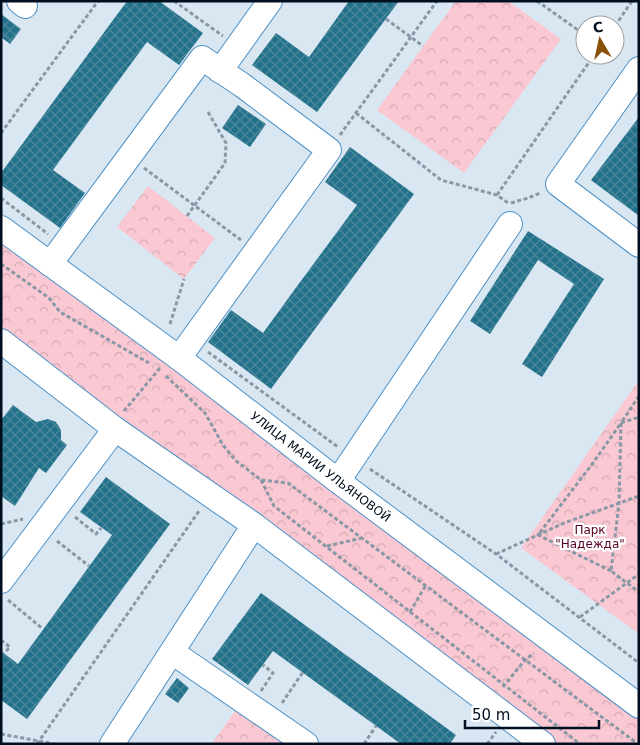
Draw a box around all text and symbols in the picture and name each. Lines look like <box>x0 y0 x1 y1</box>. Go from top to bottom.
north arrow <box>575 15 625 65</box>
text: С <box>592 18 604 36</box>
street label: УЛИЦА МАРИИ УЛЬЯНОВОЙ <box>248 409 394 525</box>
park label: Парк "Надежда" <box>555 523 625 551</box>
scale bar <box>465 698 599 730</box>
text: 50 m <box>472 706 510 724</box>

